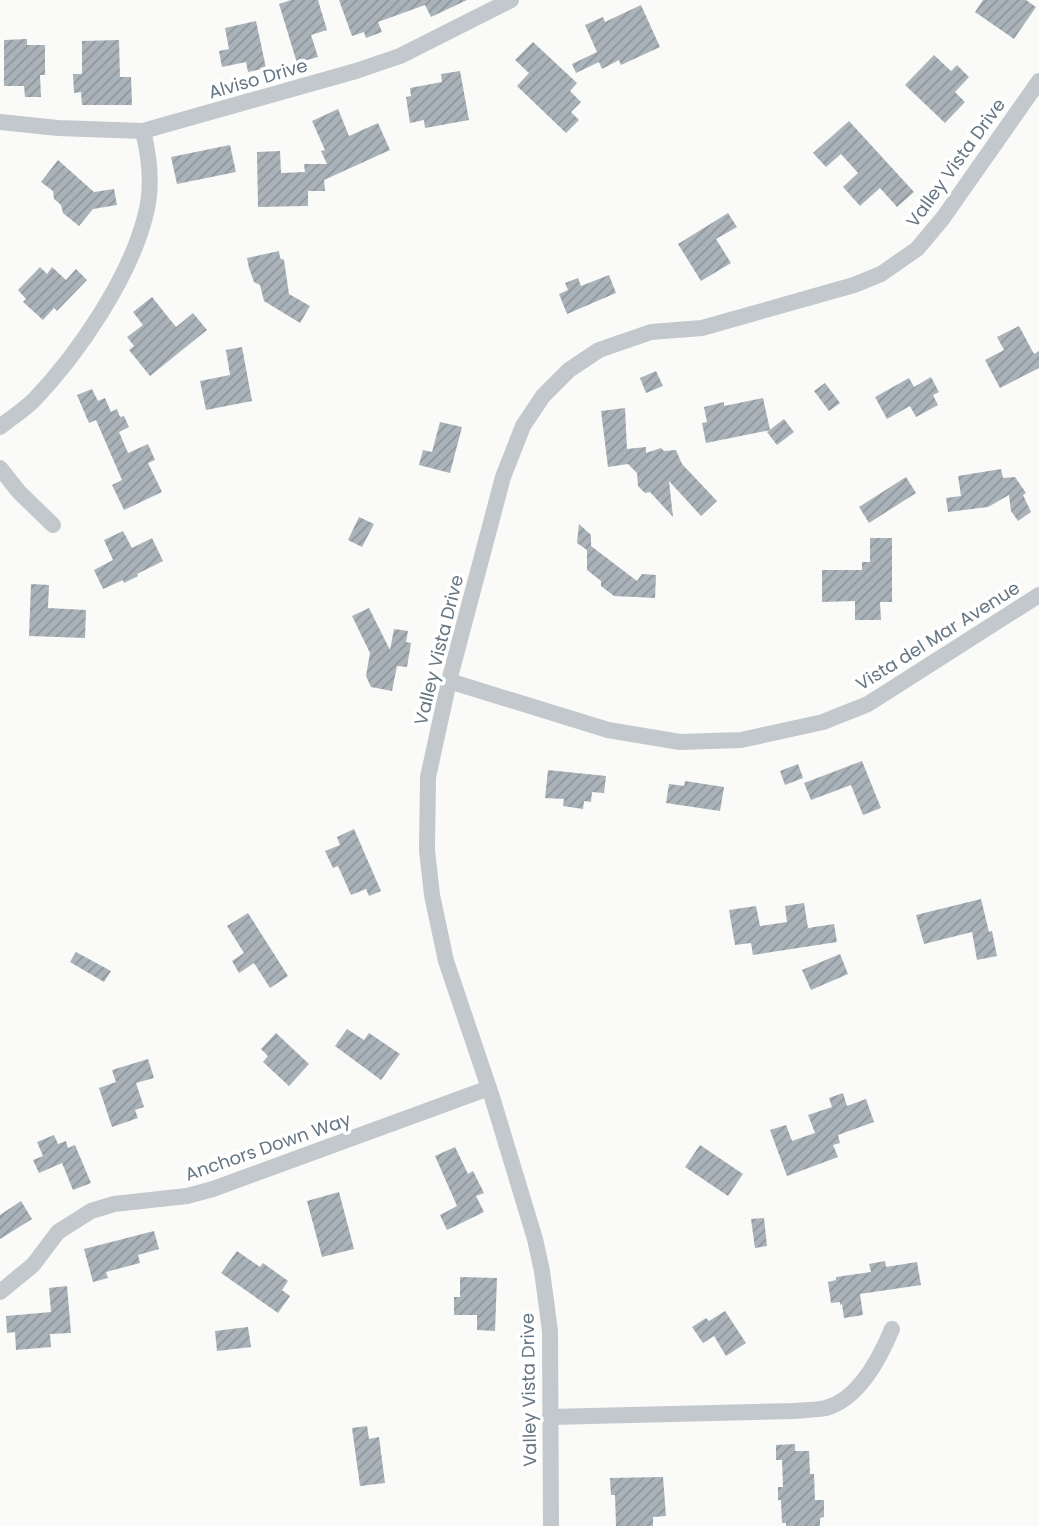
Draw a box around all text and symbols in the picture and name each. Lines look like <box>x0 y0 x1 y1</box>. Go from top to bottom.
street label: Alviso Drive <box>205 52 310 105</box>
street label: Valley Vista Drive <box>900 93 1011 232</box>
street label: Valley Vista Drive <box>408 572 469 728</box>
street label: Vista del Mar Avenue <box>851 575 1024 696</box>
street label: Anchors Down Way <box>182 1106 354 1187</box>
street label: Valley Vista Drive <box>515 1313 542 1467</box>

